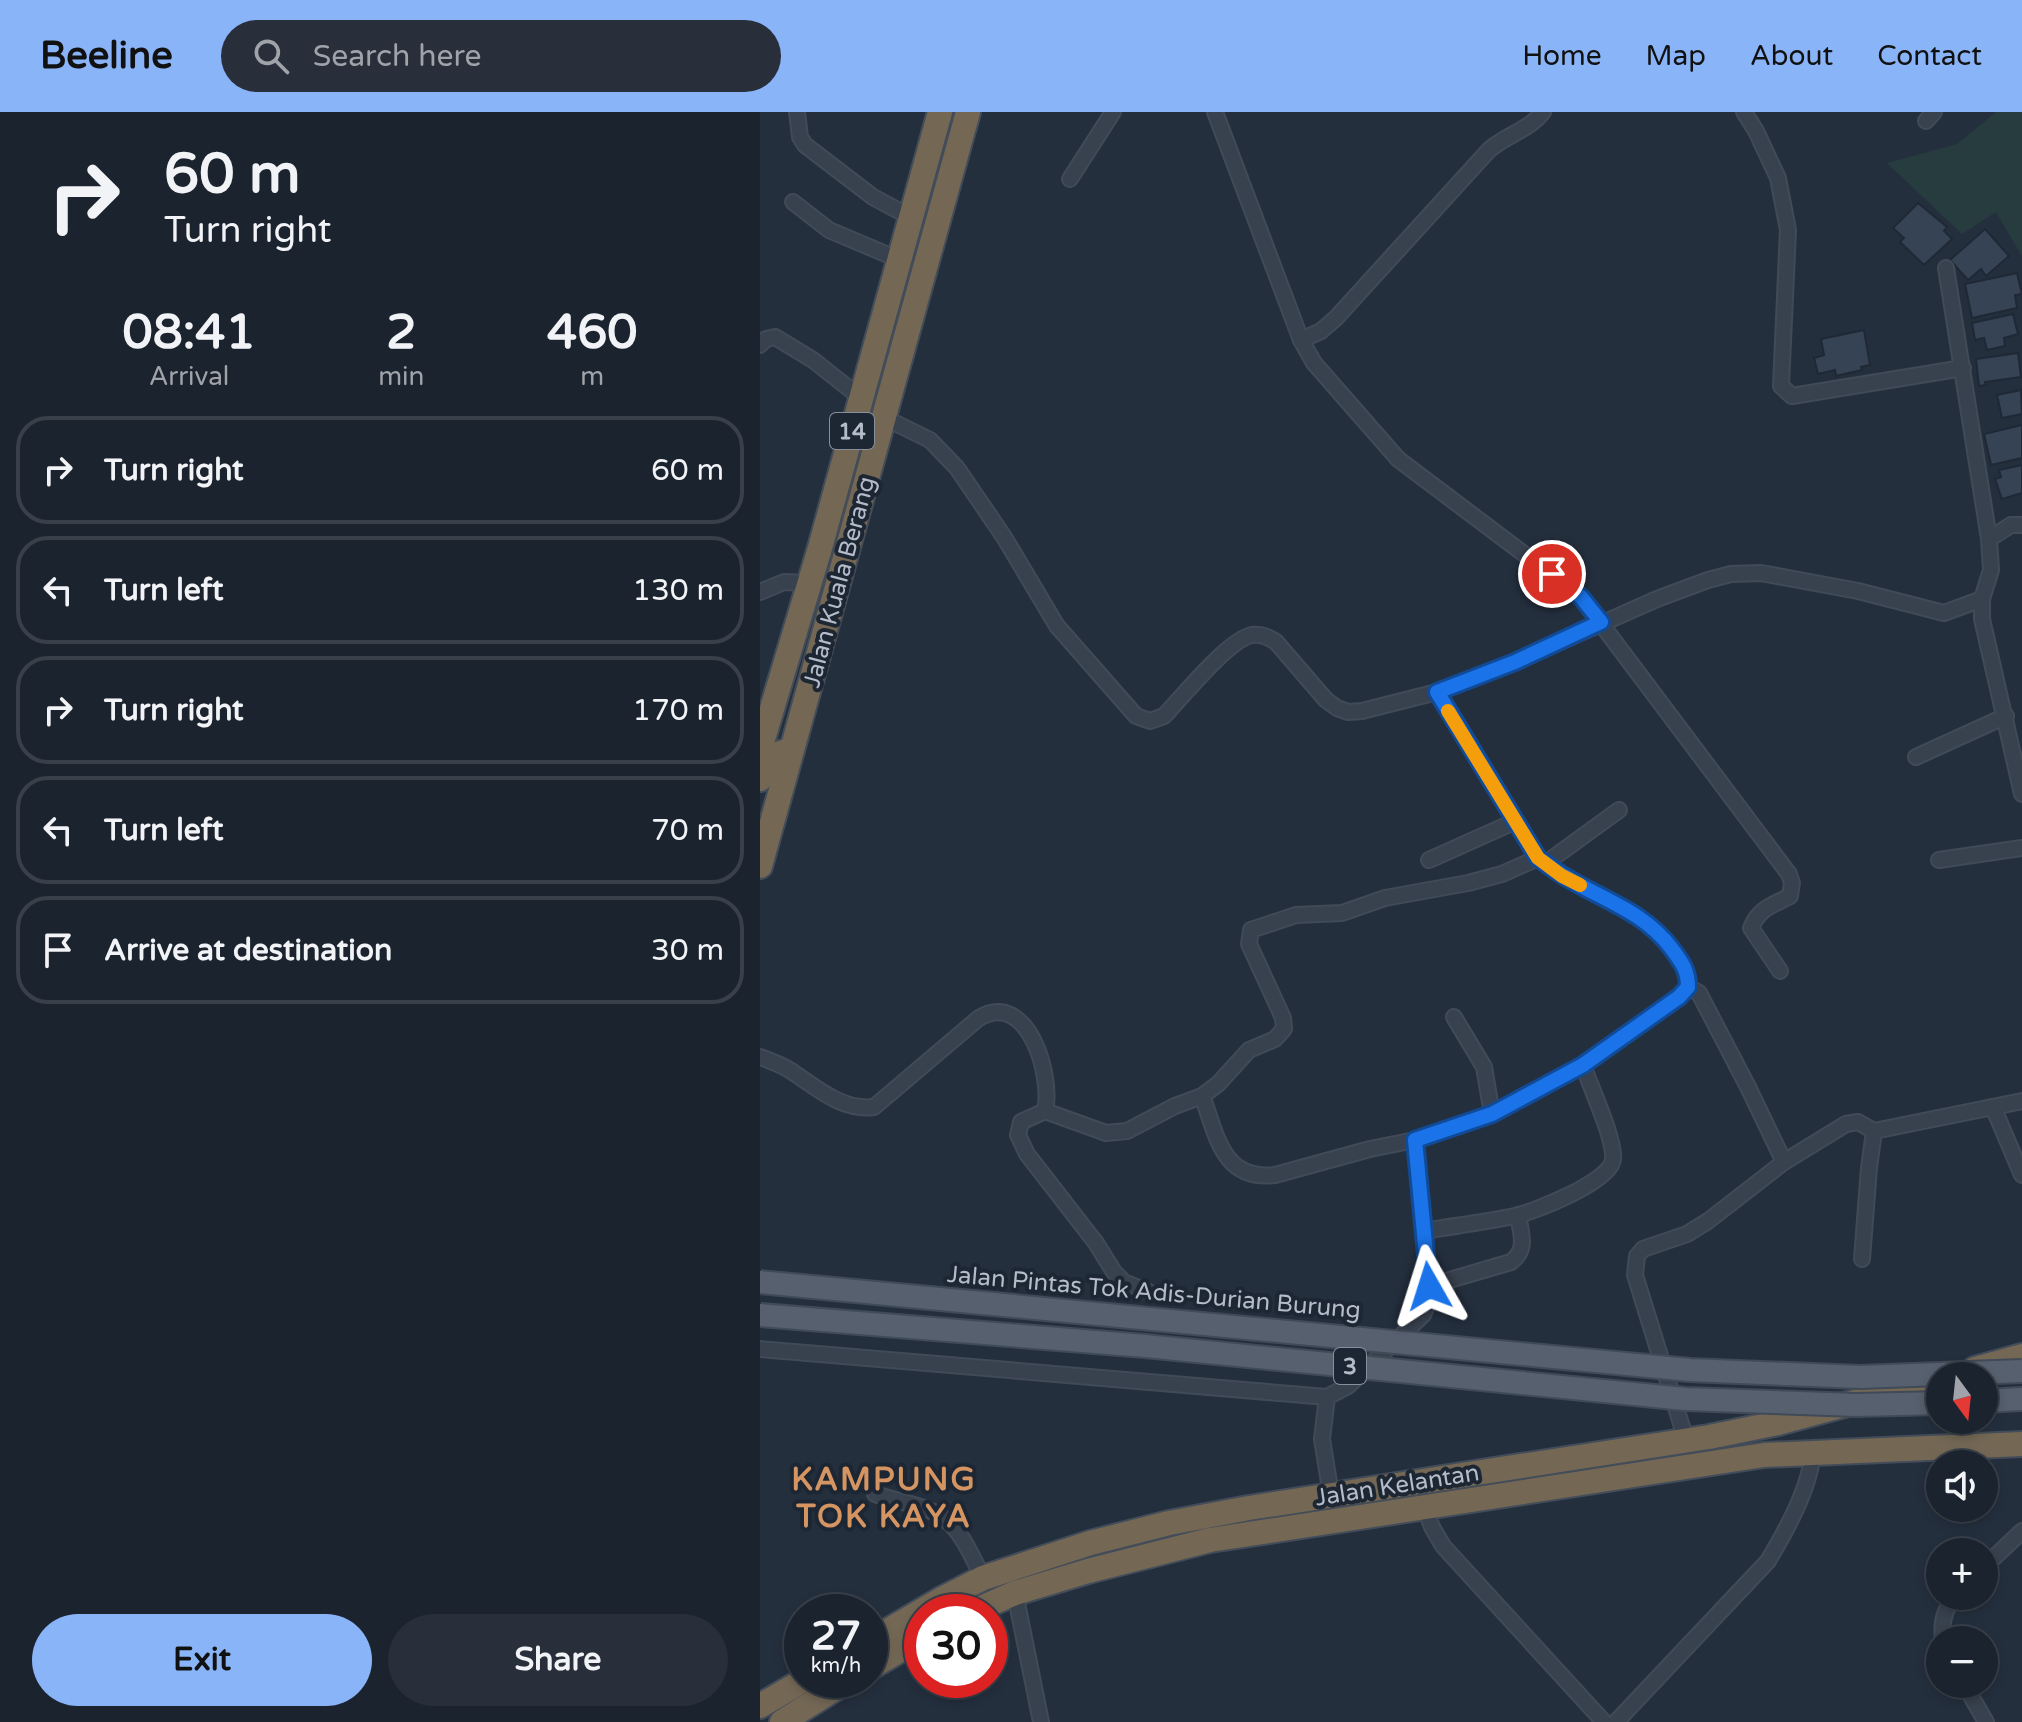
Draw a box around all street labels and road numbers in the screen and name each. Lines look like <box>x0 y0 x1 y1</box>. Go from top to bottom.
road number: 14 <box>830 413 874 449</box>
street label: Jalan Kuala Berang <box>797 473 882 691</box>
street label: Jalan Pintas Tok Adis-Durian Burung <box>946 1260 1362 1325</box>
road number: 3 <box>1334 1348 1366 1384</box>
street label: Jalan Kelantan <box>1313 1458 1481 1513</box>

